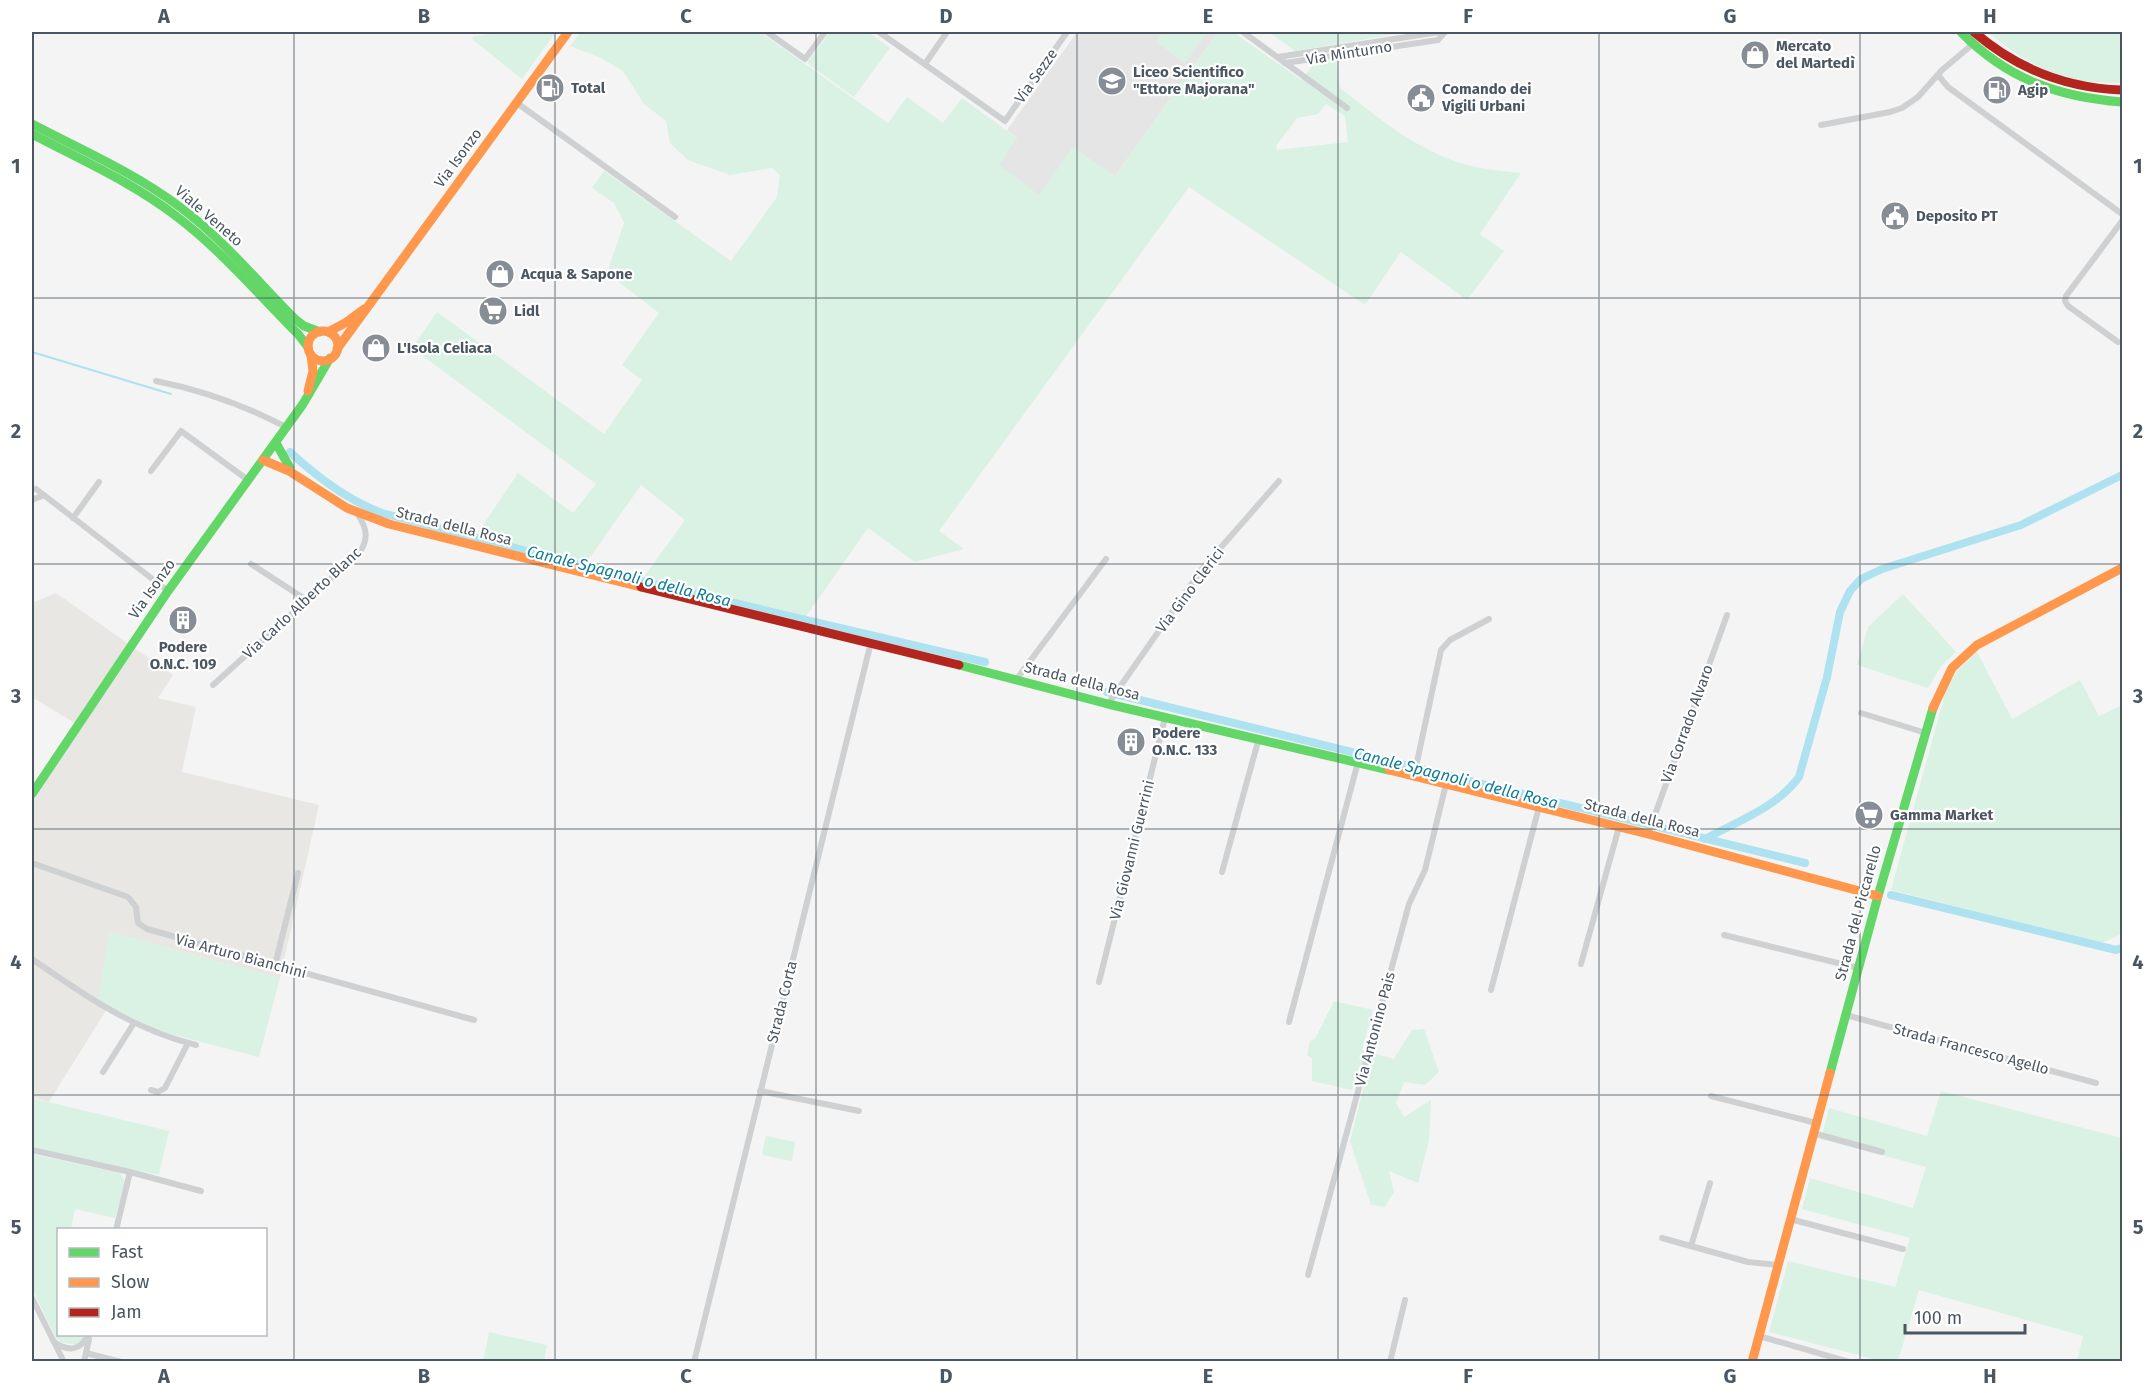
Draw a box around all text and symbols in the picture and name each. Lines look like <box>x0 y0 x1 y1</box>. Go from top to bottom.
text: A <box>157 4 171 28</box>
text: B <box>418 4 430 28</box>
text: C <box>680 4 692 28</box>
text: D <box>939 4 953 28</box>
text: E <box>1203 4 1213 28</box>
text: F <box>1463 4 1473 28</box>
text: G <box>1724 4 1736 28</box>
text: H <box>1983 4 1997 28</box>
street label: Via Minturno <box>1305 37 1393 69</box>
place label: Mercato del Martedì <box>1776 37 1855 72</box>
shop icon: Mercato del Martedì <box>1739 39 1771 71</box>
street label: Via Sezze <box>1011 45 1061 107</box>
place label: Liceo Scientifico "Ettore Majorana" <box>1133 63 1255 98</box>
school or university icon: Liceo Scientifico "Ettore Majorana" <box>1096 65 1128 97</box>
fuel station icon: Total <box>534 72 566 104</box>
fuel station icon: Agip <box>1981 74 2013 106</box>
place label: Total <box>571 79 606 97</box>
place label: Comando dei Vigili Urbani <box>1441 80 1531 115</box>
place label: Agip <box>2017 81 2048 99</box>
public building icon: Comando dei Vigili Urbani <box>1405 82 1437 114</box>
street label: Via Isonzo <box>430 125 486 191</box>
text: 1 <box>11 154 21 178</box>
text: 1 <box>2133 154 2143 178</box>
street label: Viale Veneto <box>171 182 247 250</box>
public building icon: Deposito PT <box>1879 200 1911 232</box>
place label: Deposito PT <box>1916 207 1999 225</box>
shop icon: Acqua & Sapone <box>484 258 516 290</box>
place label: Acqua & Sapone <box>520 265 633 283</box>
supermarket icon: Lidl <box>477 295 509 327</box>
place label: Lidl <box>514 302 540 320</box>
shop icon: L'Isola Celiaca <box>360 332 392 364</box>
place label: L'Isola Celiaca <box>397 339 492 357</box>
text: 2 <box>11 419 21 443</box>
text: 2 <box>2133 419 2143 443</box>
street label: Strada della Rosa <box>394 503 514 549</box>
water label: Canale Spagnoli o della Rosa <box>525 541 733 611</box>
street label: Via Carlo Alberto Blanc <box>239 543 365 663</box>
street label: Via Gino Clerici <box>1152 544 1228 636</box>
street label: Via Isonzo <box>125 556 179 622</box>
building icon: Podere O.N.C. 109 <box>167 604 199 636</box>
place label: Podere O.N.C. 109 <box>150 638 216 673</box>
street label: Strada della Rosa <box>1022 658 1142 704</box>
street label: Via Corrado Alvaro <box>1657 662 1717 786</box>
text: 3 <box>10 684 21 708</box>
text: 3 <box>2132 684 2143 708</box>
place label: Podere O.N.C. 133 <box>1152 724 1217 759</box>
building icon: Podere O.N.C. 133 <box>1115 726 1147 758</box>
water label: Canale Spagnoli o della Rosa <box>1352 743 1560 813</box>
street label: Via Giovanni Guerrini <box>1106 778 1158 922</box>
street label: Strada della Rosa <box>1582 795 1702 841</box>
supermarket icon: Gamma Market <box>1853 799 1885 831</box>
place label: Gamma Market <box>1890 806 1993 824</box>
street label: Strada del Piccarello <box>1831 843 1885 983</box>
street label: Via Arturo Bianchini <box>174 930 308 982</box>
text: 4 <box>10 950 22 974</box>
text: 4 <box>2132 950 2144 974</box>
street label: Strada Corta <box>763 959 801 1045</box>
street label: Via Antonino Pais <box>1351 970 1399 1088</box>
street label: Strada Francesco Agello <box>1891 1020 2051 1078</box>
text: 5 <box>11 1215 22 1239</box>
text: 5 <box>2133 1215 2144 1239</box>
legend <box>57 1228 267 1336</box>
text: Fast <box>111 1241 144 1263</box>
text: Slow <box>111 1271 150 1293</box>
scale bar <box>1905 1297 2025 1335</box>
text: Jam <box>111 1301 142 1323</box>
text: 100 m <box>1914 1307 1962 1329</box>
text: A <box>157 1364 171 1388</box>
text: B <box>418 1364 430 1388</box>
text: C <box>680 1364 692 1388</box>
text: D <box>939 1364 953 1388</box>
text: E <box>1203 1364 1213 1388</box>
text: F <box>1463 1364 1473 1388</box>
text: G <box>1724 1364 1736 1388</box>
text: H <box>1983 1364 1997 1388</box>

